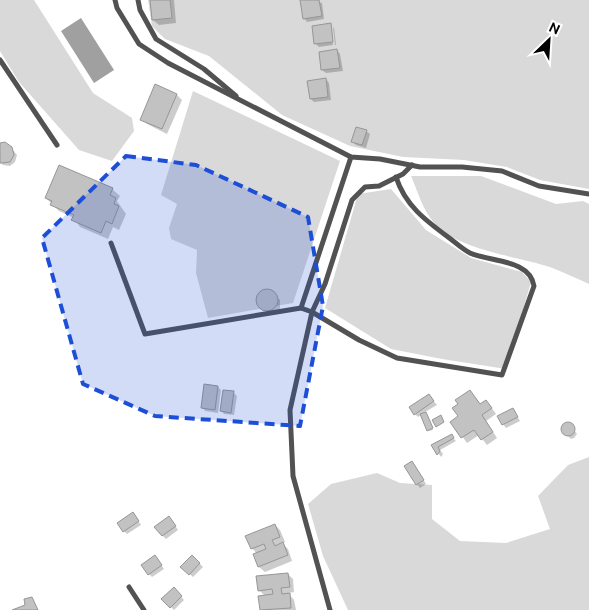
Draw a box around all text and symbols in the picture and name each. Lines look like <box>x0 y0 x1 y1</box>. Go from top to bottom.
north arrow <box>524 15 574 65</box>
text: N <box>546 19 563 38</box>

